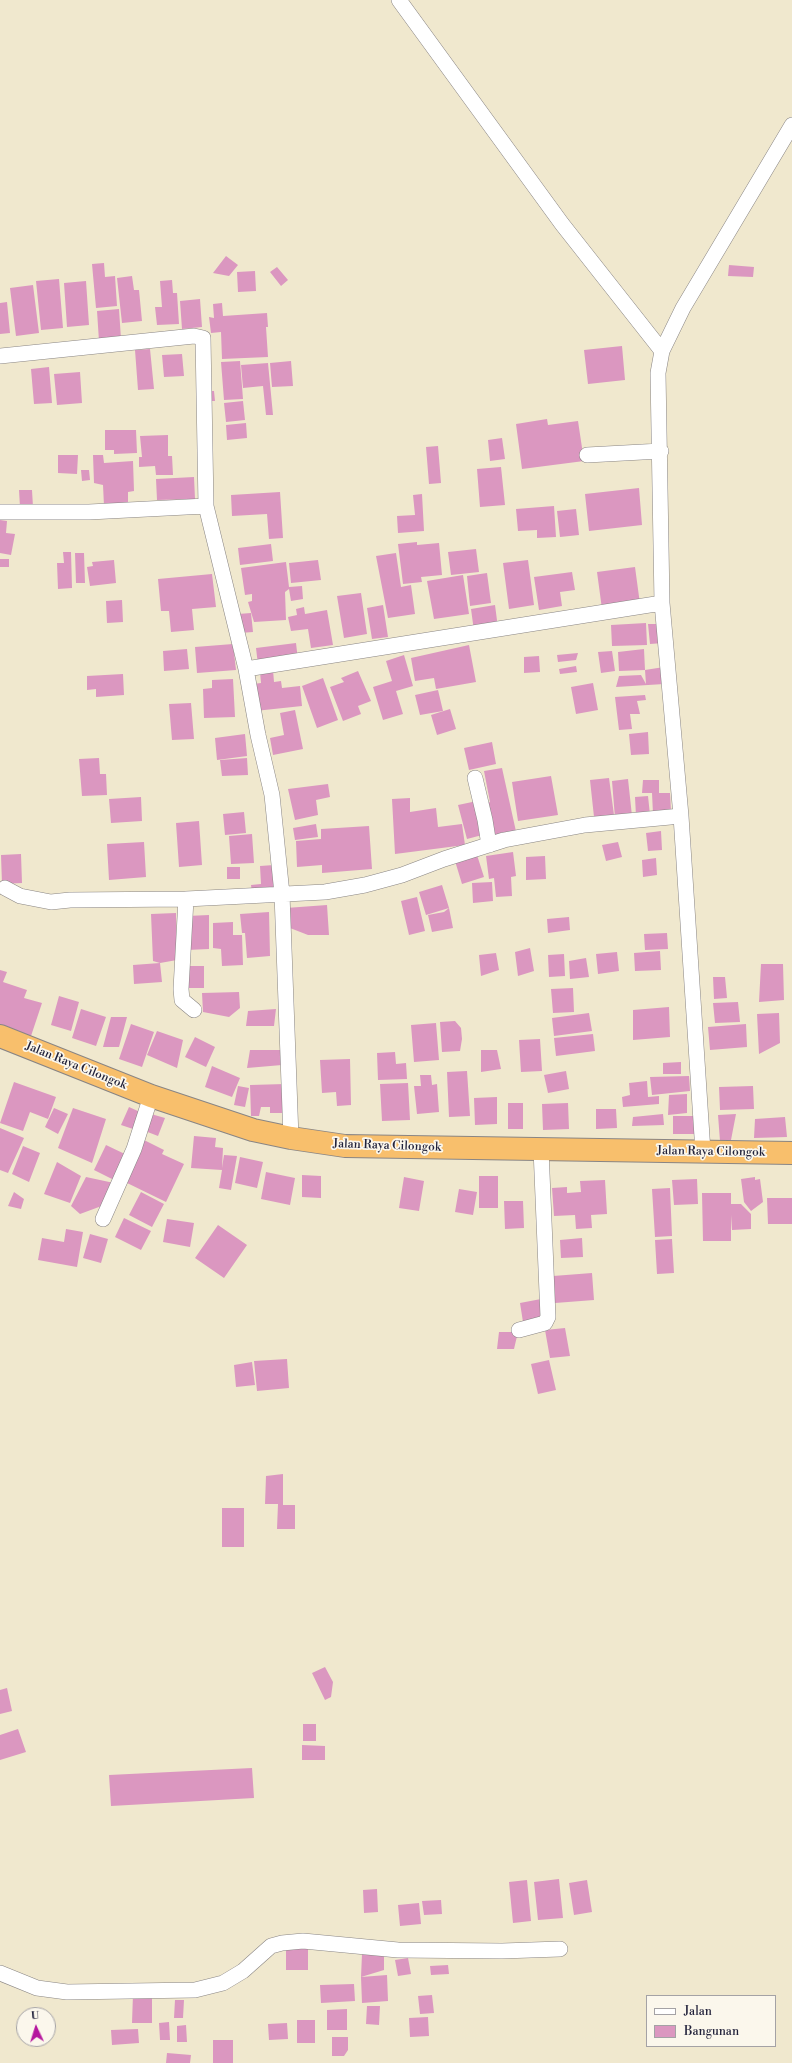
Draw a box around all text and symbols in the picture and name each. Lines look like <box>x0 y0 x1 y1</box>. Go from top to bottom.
street label: Jalan Raya Cilongok <box>23 1039 129 1093</box>
street label: Jalan Raya Cilongok <box>333 1137 441 1155</box>
street label: Jalan Raya Cilongok <box>657 1144 765 1160</box>
legend <box>646 1995 776 2047</box>
text: Jalan <box>684 2004 712 2019</box>
north arrow <box>16 2007 56 2047</box>
text: U <box>30 2009 40 2023</box>
text: Bangunan <box>684 2024 739 2039</box>

